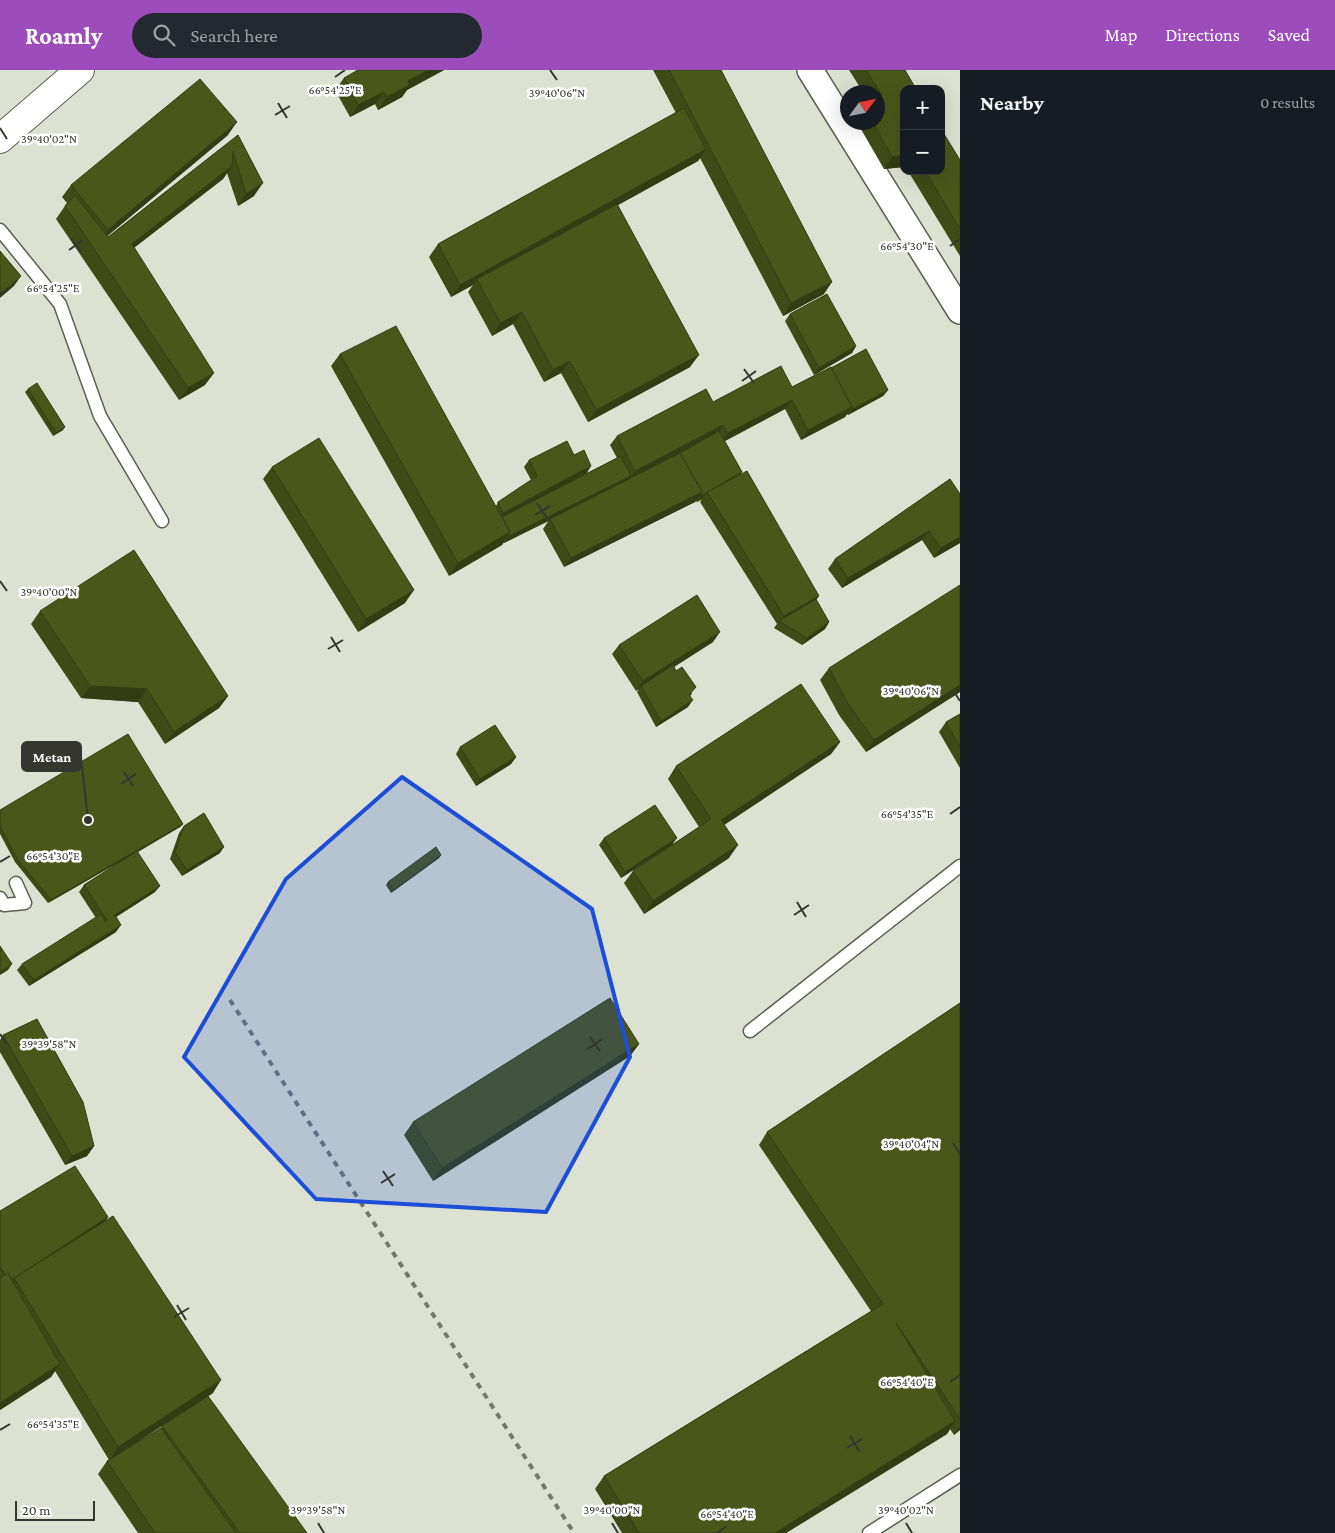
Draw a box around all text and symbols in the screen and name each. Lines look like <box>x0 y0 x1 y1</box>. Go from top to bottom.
search box <box>132 13 482 58</box>
icon: search <box>150 21 178 49</box>
text: Roamly <box>25 22 102 49</box>
text: Search here <box>190 25 278 46</box>
text: Map <box>1105 25 1137 45</box>
text: Directions <box>1165 25 1240 45</box>
text: Saved <box>1268 25 1310 45</box>
text: 66°54'25"E <box>309 83 362 97</box>
north arrow <box>840 85 885 130</box>
map controls <box>900 85 945 175</box>
button: + <box>900 85 945 130</box>
text: 39°40'06"N <box>529 86 585 100</box>
text: Nearby <box>980 91 1044 115</box>
text: 0 results <box>1260 94 1315 111</box>
button: − <box>900 130 945 175</box>
text: 39°40'02"N <box>21 132 77 146</box>
text: 66°54'30"E <box>880 239 934 253</box>
text: 66°54'25"E <box>27 281 80 295</box>
text: 39°40'00"N <box>21 585 78 599</box>
text: 39°40'06"N <box>883 684 939 698</box>
callout: Metan <box>22 742 81 771</box>
text: Metan <box>33 749 71 765</box>
text: 66°54'35"E <box>881 807 934 821</box>
text: 66°54'30"E <box>26 849 80 863</box>
text: 39°39'58"N <box>22 1037 76 1051</box>
text: 39°40'04"N <box>883 1137 939 1151</box>
text: 66°54'40"E <box>880 1375 934 1389</box>
text: 66°54'35"E <box>27 1417 80 1431</box>
scale bar <box>15 1498 95 1521</box>
text: 20 m <box>22 1502 50 1518</box>
text: 39°39'58"N <box>291 1503 345 1517</box>
text: 39°40'00"N <box>584 1503 641 1517</box>
text: 39°40'02"N <box>878 1503 934 1517</box>
text: 66°54'40"E <box>700 1507 754 1521</box>

